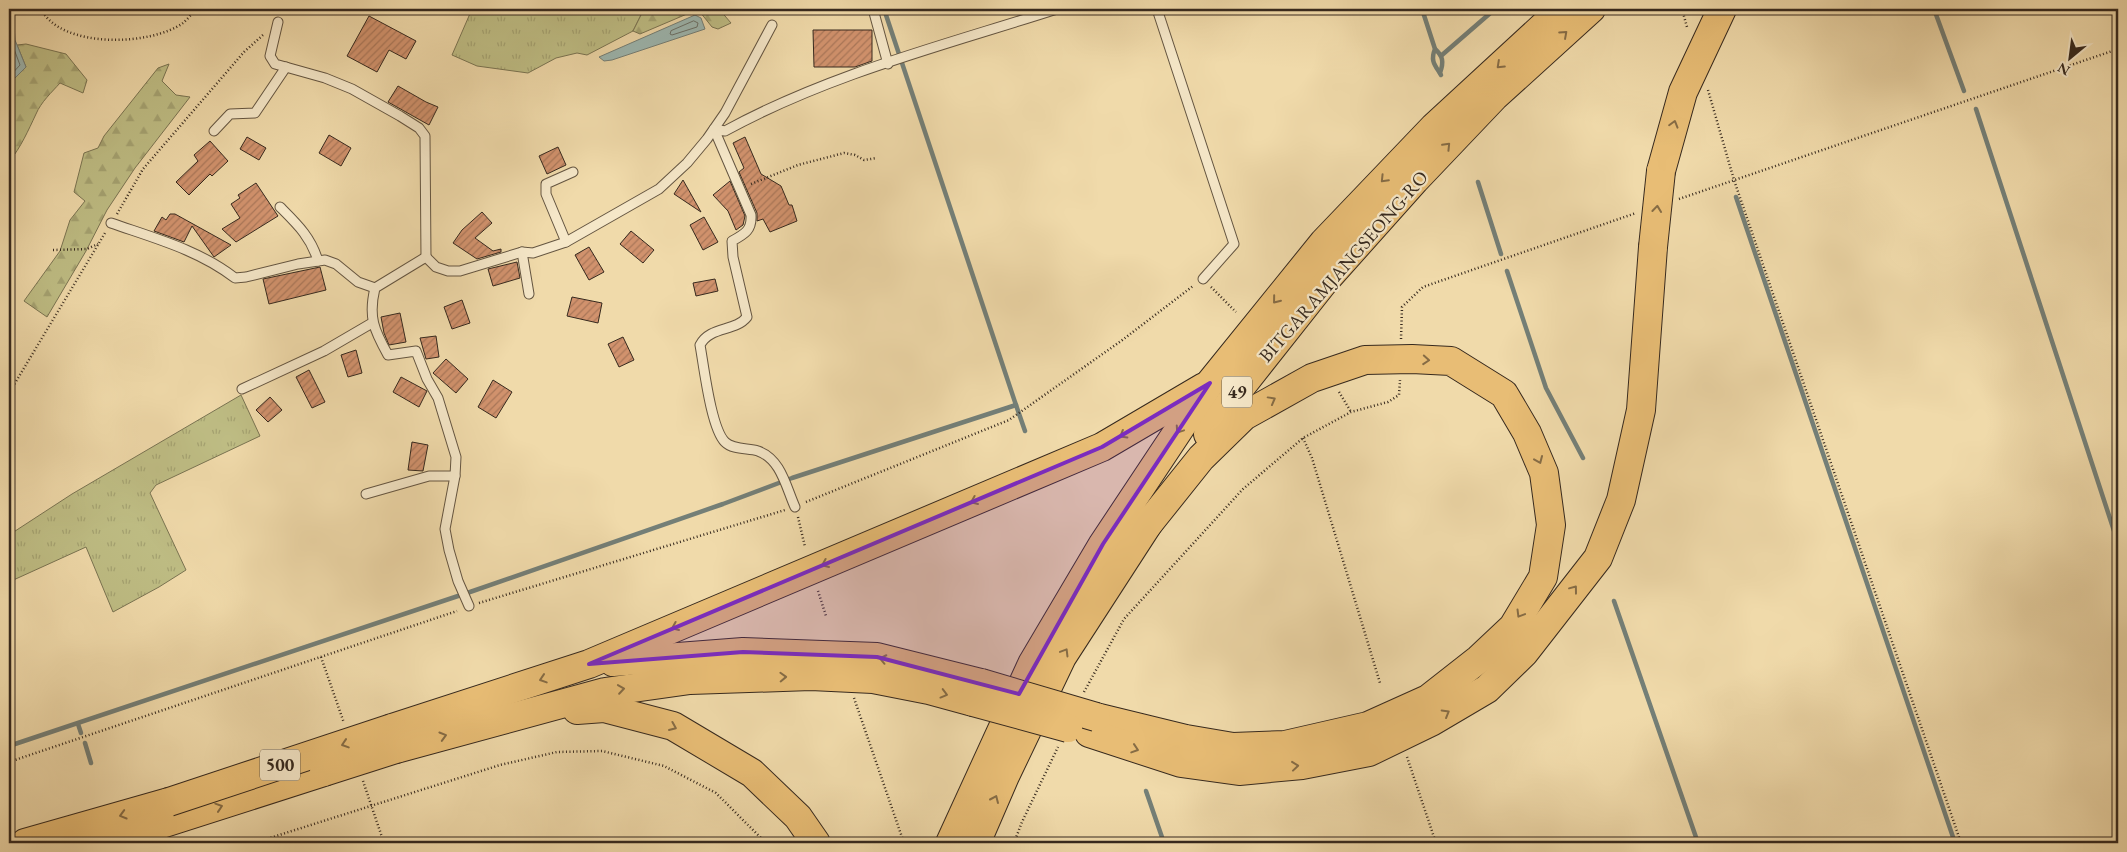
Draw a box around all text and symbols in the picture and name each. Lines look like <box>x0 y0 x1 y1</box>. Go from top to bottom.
one-way arrow <box>1558 30 1567 39</box>
north arrow <box>2044 32 2094 82</box>
text: N <box>2054 58 2073 80</box>
one-way arrow <box>1497 60 1506 69</box>
one-way arrow <box>1668 120 1678 129</box>
one-way arrow <box>1441 143 1450 152</box>
street label: BITGARAMJANGSEONG-RO <box>1253 165 1434 367</box>
one-way arrow <box>1381 174 1390 183</box>
one-way arrow <box>1651 205 1662 213</box>
one-way arrow <box>1273 295 1282 304</box>
one-way arrow <box>1422 354 1430 365</box>
road number: 49 <box>1222 377 1252 408</box>
one-way arrow <box>1267 396 1276 406</box>
one-way arrow <box>1176 425 1185 434</box>
one-way arrow <box>1119 428 1128 438</box>
one-way arrow <box>1532 455 1543 464</box>
one-way arrow <box>970 494 979 505</box>
one-way arrow <box>821 558 830 569</box>
one-way arrow <box>1569 586 1577 595</box>
one-way arrow <box>1517 609 1527 618</box>
one-way arrow <box>671 621 680 632</box>
one-way arrow <box>1059 649 1069 658</box>
one-way arrow <box>879 654 887 665</box>
one-way arrow <box>779 672 787 682</box>
one-way arrow <box>539 673 547 683</box>
one-way arrow <box>617 685 625 695</box>
one-way arrow <box>939 688 948 699</box>
one-way arrow <box>1441 709 1450 719</box>
one-way arrow <box>668 721 677 732</box>
one-way arrow <box>439 731 448 742</box>
one-way arrow <box>342 738 350 748</box>
one-way arrow <box>1131 743 1139 753</box>
road number: 500 <box>260 750 300 780</box>
one-way arrow <box>1291 760 1299 771</box>
one-way arrow <box>989 795 1000 804</box>
one-way arrow <box>214 802 222 812</box>
one-way arrow <box>119 810 127 820</box>

